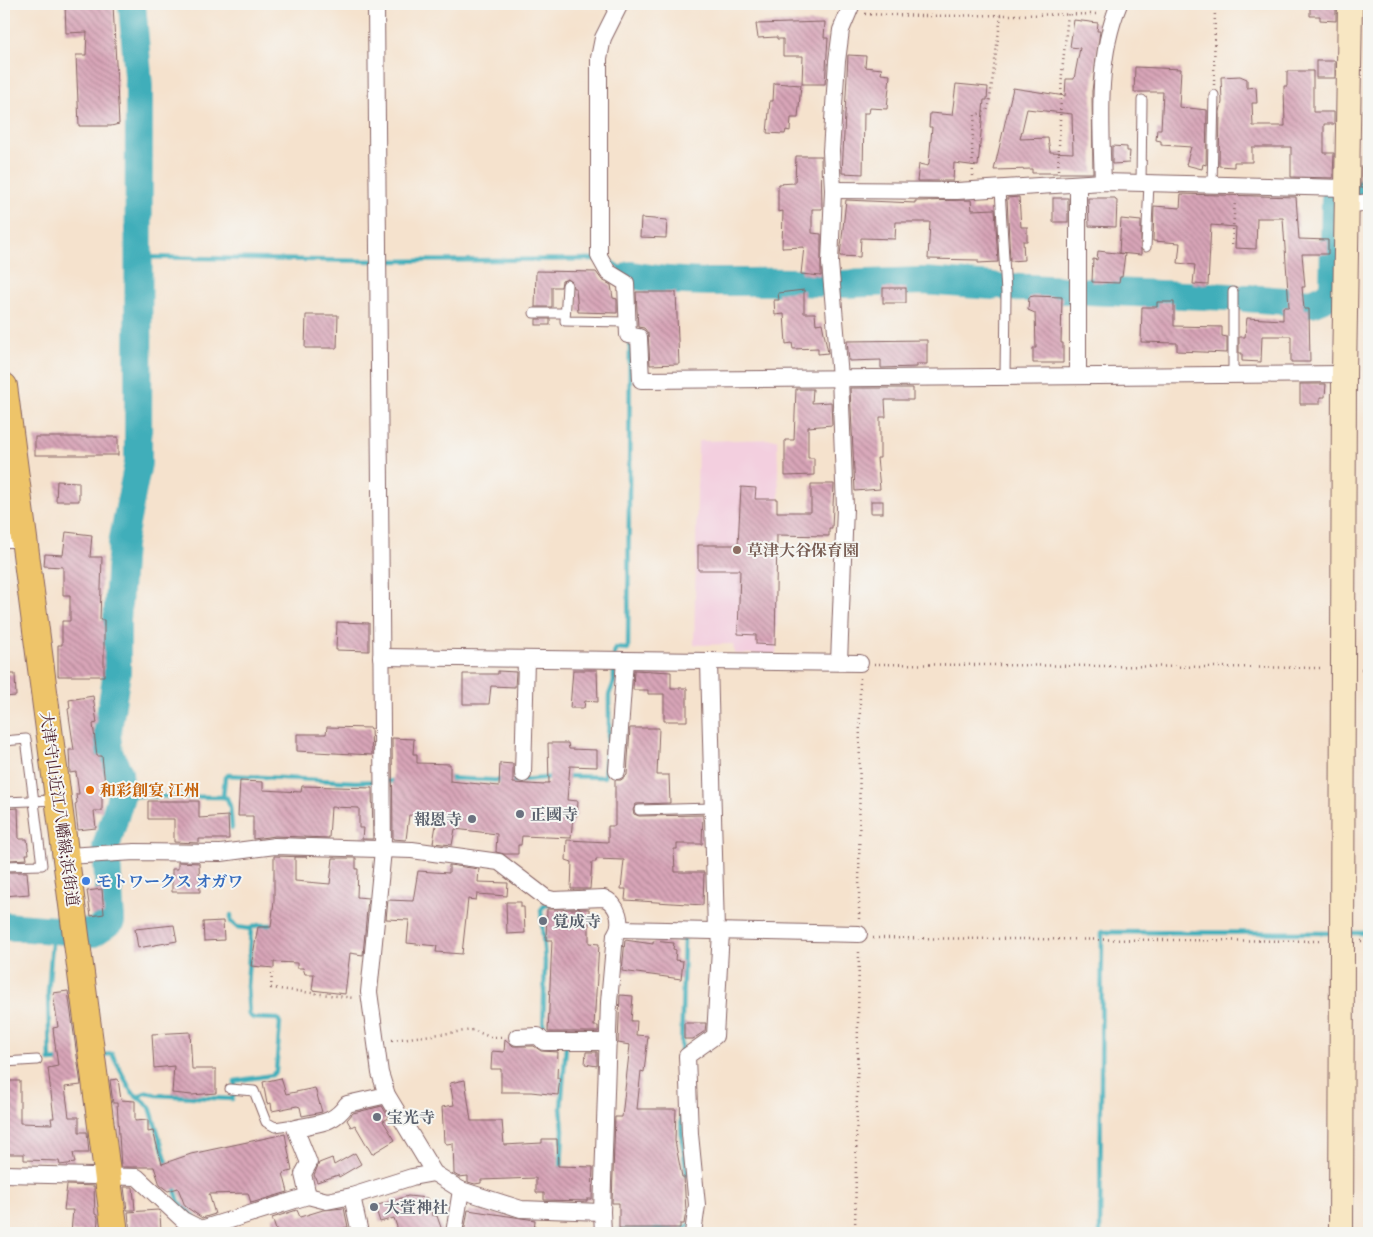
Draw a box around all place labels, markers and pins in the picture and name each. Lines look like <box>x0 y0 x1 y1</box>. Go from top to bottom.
place label: 草津大谷保育園 <box>747 540 859 560</box>
marker: 草津大谷保育園 <box>731 544 743 556</box>
place label: 和彩創宴 江州 <box>100 780 200 800</box>
marker: 和彩創宴 江州 <box>84 784 96 796</box>
place label: 正國寺 <box>530 804 578 824</box>
marker: 正國寺 <box>514 808 526 820</box>
place label: 報恩寺 <box>414 809 462 829</box>
marker: 報恩寺 <box>466 813 478 825</box>
place label: モトワークス オガワ <box>96 871 243 891</box>
marker: モトワークス オガワ <box>80 875 92 887</box>
place label: 覚成寺 <box>553 911 601 931</box>
marker: 覚成寺 <box>537 915 549 927</box>
place label: 宝光寺 <box>387 1107 435 1127</box>
marker: 宝光寺 <box>371 1111 383 1123</box>
place label: 大萱神社 <box>384 1197 448 1217</box>
marker: 大萱神社 <box>368 1201 380 1213</box>

